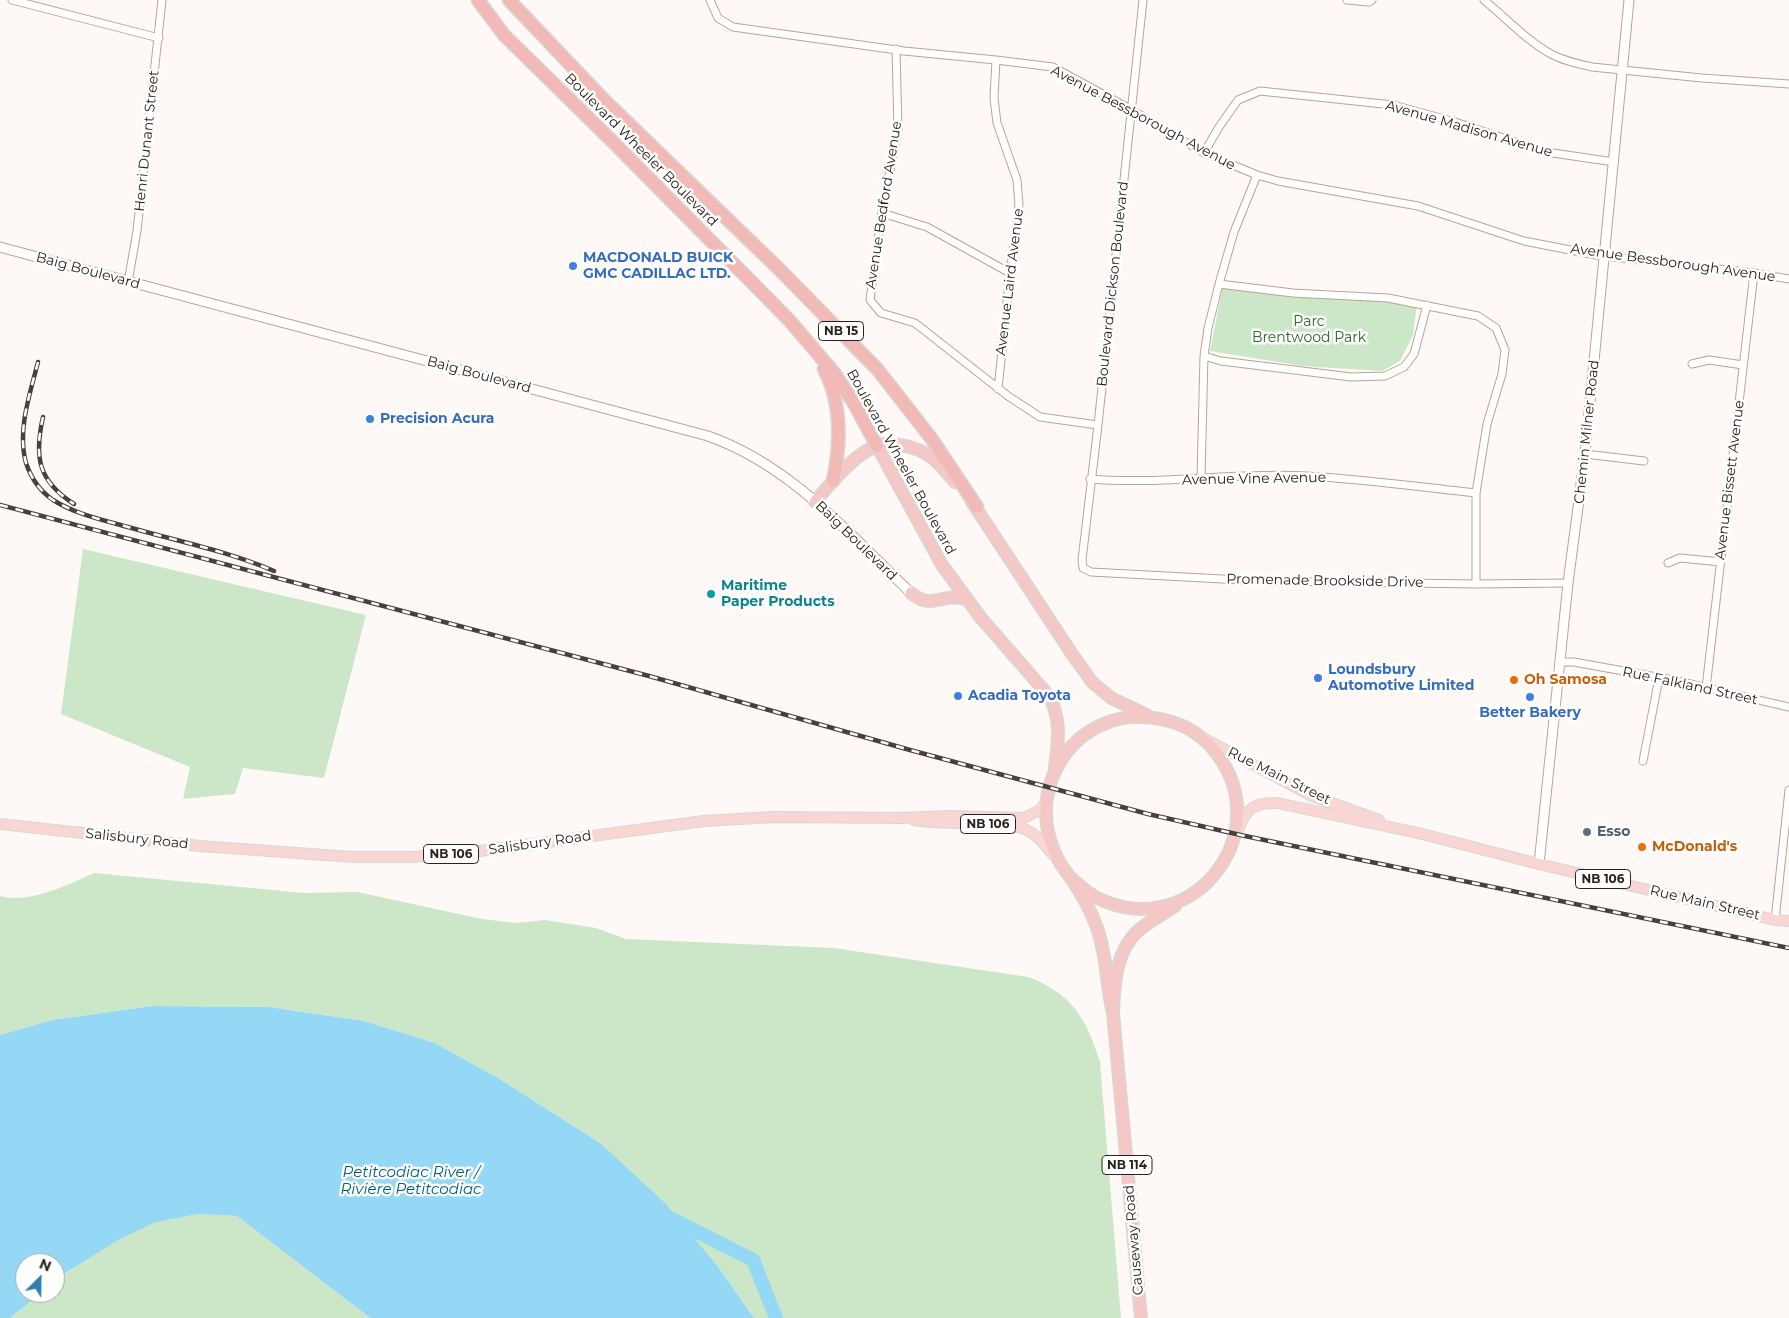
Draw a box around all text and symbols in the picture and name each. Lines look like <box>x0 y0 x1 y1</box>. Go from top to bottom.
street label: Avenue Bessborough Avenue <box>1048 62 1238 174</box>
street label: Henri Dunant Street <box>131 69 163 213</box>
street label: Boulevard Wheeler Boulevard <box>561 70 721 230</box>
street label: Avenue Madison Avenue <box>1384 97 1554 161</box>
street label: Avenue Bedford Avenue <box>862 120 906 290</box>
street label: Boulevard Dickson Boulevard <box>1094 181 1132 387</box>
street label: Avenue Laird Avenue <box>993 207 1027 357</box>
street label: Avenue Bessborough Avenue <box>1570 240 1776 286</box>
street label: Baig Boulevard <box>34 249 142 293</box>
place label: MACDONALD BUICK GMC CADILLAC LTD. <box>583 250 733 282</box>
marker: MACDONALD BUICK GMC CADILLAC LTD. <box>567 260 579 272</box>
park label: Parc Brentwood Park <box>1252 314 1366 347</box>
road number: NB 15 <box>818 322 864 341</box>
street label: Baig Boulevard <box>425 353 533 397</box>
street label: Chemin Milner Road <box>1571 359 1603 505</box>
street label: Boulevard Wheeler Boulevard <box>843 366 959 558</box>
street label: Avenue Bissett Avenue <box>1712 399 1748 561</box>
place label: Precision Acura <box>380 411 494 427</box>
marker: Precision Acura <box>364 413 376 425</box>
street label: Avenue Vine Avenue <box>1182 469 1326 489</box>
street label: Baig Boulevard <box>812 498 900 584</box>
street label: Promenade Brookside Drive <box>1226 571 1424 591</box>
place label: Maritime Paper Products <box>721 578 835 610</box>
marker: Maritime Paper Products <box>705 588 717 600</box>
place label: Loundsbury Automotive Limited <box>1328 662 1474 694</box>
street label: Rue Falkland Street <box>1621 663 1759 709</box>
marker: Loundsbury Automotive Limited <box>1312 672 1324 684</box>
place label: Oh Samosa <box>1524 672 1607 688</box>
marker: Oh Samosa <box>1508 674 1520 686</box>
place label: Acadia Toyota <box>968 688 1071 704</box>
marker: Acadia Toyota <box>952 690 964 702</box>
marker: Better Bakery <box>1524 691 1536 703</box>
place label: Better Bakery <box>1479 705 1581 721</box>
street label: Rue Main Street <box>1225 744 1333 808</box>
road number: NB 106 <box>960 814 1016 834</box>
place label: Esso <box>1597 824 1630 840</box>
street label: Salisbury Road <box>85 825 189 853</box>
marker: Esso <box>1581 826 1593 838</box>
street label: Salisbury Road <box>488 827 592 859</box>
place label: McDonald's <box>1652 839 1737 855</box>
marker: McDonald's <box>1636 841 1648 853</box>
road number: NB 106 <box>424 844 478 864</box>
road number: NB 106 <box>1576 870 1630 889</box>
street label: Rue Main Street <box>1648 882 1762 924</box>
road number: NB 114 <box>1102 1156 1152 1174</box>
water label: Petitcodiac River / Rivière Petitcodiac <box>340 1164 482 1199</box>
street label: Causeway Road <box>1121 1184 1147 1296</box>
north arrow <box>15 1253 65 1303</box>
text: N <box>37 1255 54 1276</box>

